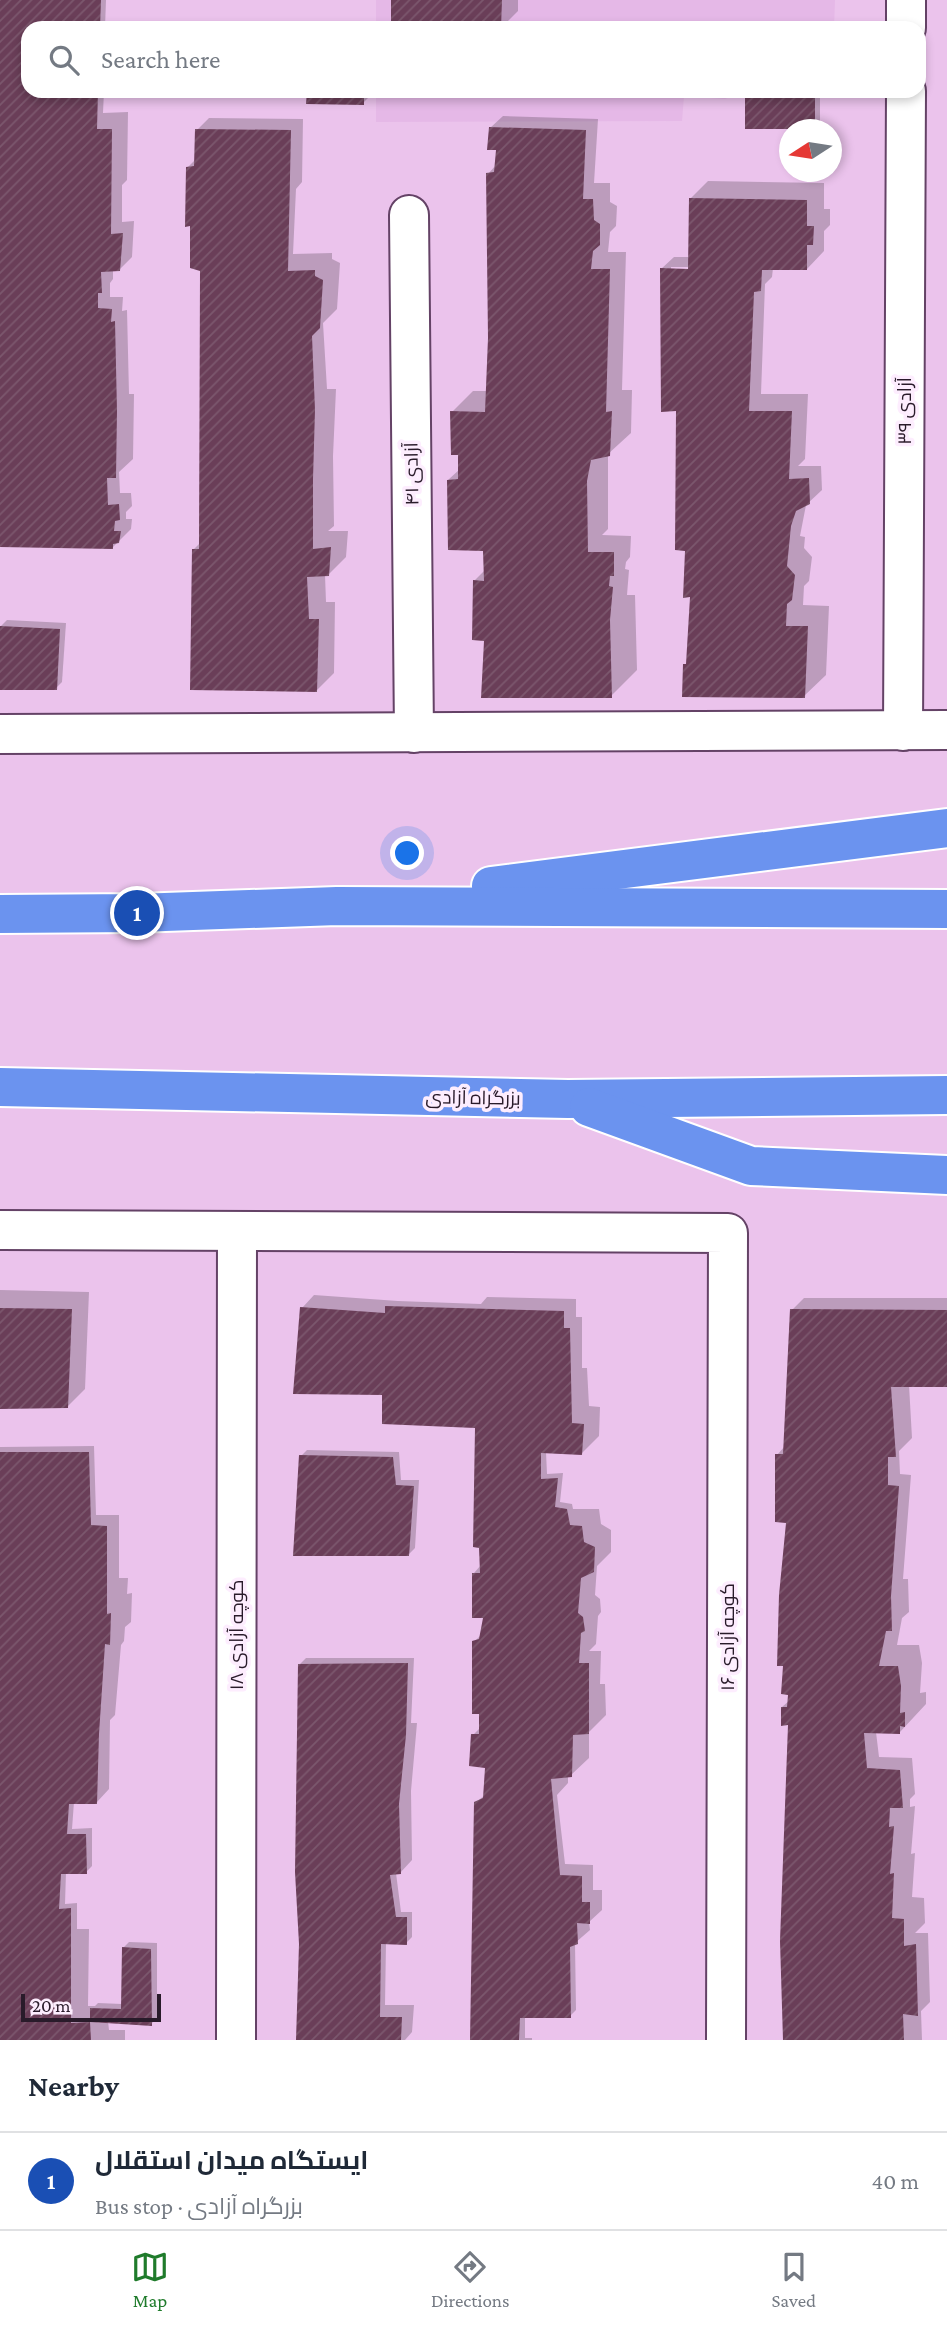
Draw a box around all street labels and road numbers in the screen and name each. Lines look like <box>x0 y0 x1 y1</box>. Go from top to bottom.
street label: ۳۹ آزادی <box>894 377 916 445</box>
street label: ۴۱ آزادی <box>400 442 424 506</box>
street label: بزرگراه آزادی <box>425 1086 521 1110</box>
street label: کوچه آزادی ۱۸ <box>226 1580 249 1690</box>
street label: کوچه آزادی ۱۶ <box>717 1583 740 1691</box>

